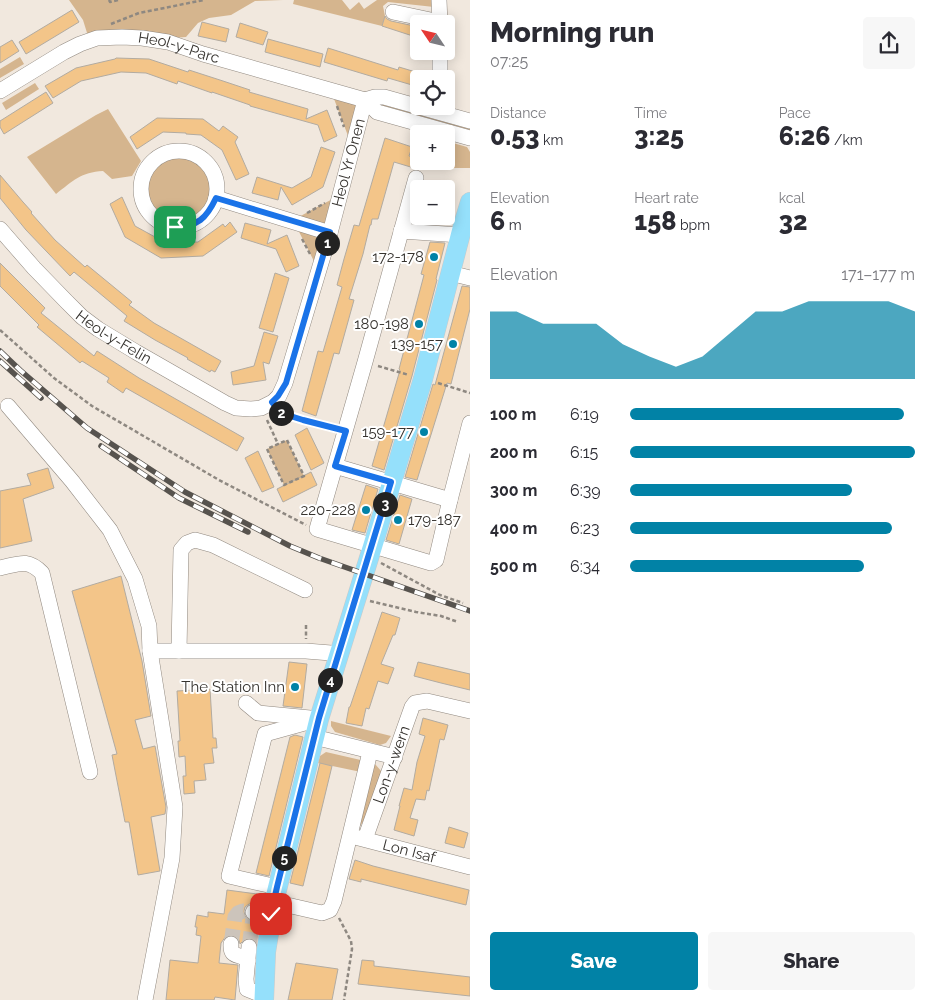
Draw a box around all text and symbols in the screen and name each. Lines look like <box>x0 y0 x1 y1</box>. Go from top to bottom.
north arrow <box>410 15 455 60</box>
map controls <box>410 15 455 225</box>
text: Morning run <box>490 16 654 49</box>
button: share <box>863 17 915 69</box>
street label: Heol-y-Parc <box>137 29 221 67</box>
text: 07:25 <box>490 52 528 71</box>
button: locate <box>410 70 455 115</box>
text: Distance <box>490 105 546 121</box>
text: Time <box>634 105 667 121</box>
text: Pace <box>779 105 811 121</box>
street label: Heol Yr Onen <box>328 117 369 209</box>
text: 0.53 <box>490 121 540 151</box>
text: 3:25 <box>634 121 684 151</box>
text: 6:26 <box>779 121 830 151</box>
button: + <box>410 125 455 170</box>
text: km <box>540 132 563 148</box>
text: /km <box>830 132 863 148</box>
button: − <box>410 180 455 225</box>
text: Elevation <box>490 190 549 206</box>
text: Heart rate <box>634 190 699 206</box>
text: kcal <box>779 190 805 206</box>
pin <box>154 206 196 248</box>
text: 6 <box>490 206 505 236</box>
text: 158 <box>634 206 676 236</box>
text: 32 <box>779 206 807 236</box>
icon: arrive <box>161 213 189 241</box>
text: m <box>505 217 522 233</box>
text: bpm <box>676 217 710 233</box>
pin: 1 <box>314 230 340 256</box>
text: 1 <box>324 235 331 251</box>
place label: 172-178 <box>372 248 424 266</box>
marker: 172-178 <box>428 251 440 263</box>
text: Elevation <box>490 265 558 284</box>
text: 171–177 m <box>841 265 915 284</box>
street label: Heol-y-Felin <box>72 307 155 368</box>
place label: 180-198 <box>354 315 409 333</box>
marker: 180-198 <box>413 318 425 330</box>
place label: 139-157 <box>391 335 443 353</box>
marker: 139-157 <box>447 338 459 350</box>
pin: 2 <box>268 400 294 426</box>
text: 2 <box>278 405 285 421</box>
text: 100 m <box>490 405 536 424</box>
text: 6:19 <box>570 405 599 424</box>
place label: 159-177 <box>362 423 414 441</box>
marker: 159-177 <box>418 426 430 438</box>
text: 200 m <box>490 443 537 462</box>
text: 6:15 <box>570 443 598 462</box>
text: 300 m <box>490 481 537 500</box>
text: 6:39 <box>570 481 601 500</box>
pin: 3 <box>372 492 398 516</box>
text: 3 <box>382 496 389 512</box>
place label: 220-228 <box>300 501 356 519</box>
marker: 220-228 <box>360 504 372 516</box>
place label: 179-187 <box>408 511 461 529</box>
marker: 179-187 <box>392 514 404 526</box>
text: 400 m <box>490 519 538 538</box>
text: 6:23 <box>570 519 600 538</box>
text: 500 m <box>490 557 537 576</box>
text: 6:34 <box>570 557 600 576</box>
pin: 4 <box>318 668 342 692</box>
text: 4 <box>327 672 335 688</box>
place label: The Station Inn <box>181 678 285 696</box>
marker: The Station Inn <box>289 681 301 693</box>
street label: Lon-y-wern <box>369 723 414 806</box>
street label: Lon Isaf <box>381 836 439 867</box>
pin: 5 <box>272 846 296 870</box>
text: 5 <box>281 850 288 866</box>
pin <box>250 893 292 935</box>
icon: check <box>257 900 285 928</box>
button: Save <box>490 932 698 990</box>
button: Share <box>708 932 915 990</box>

